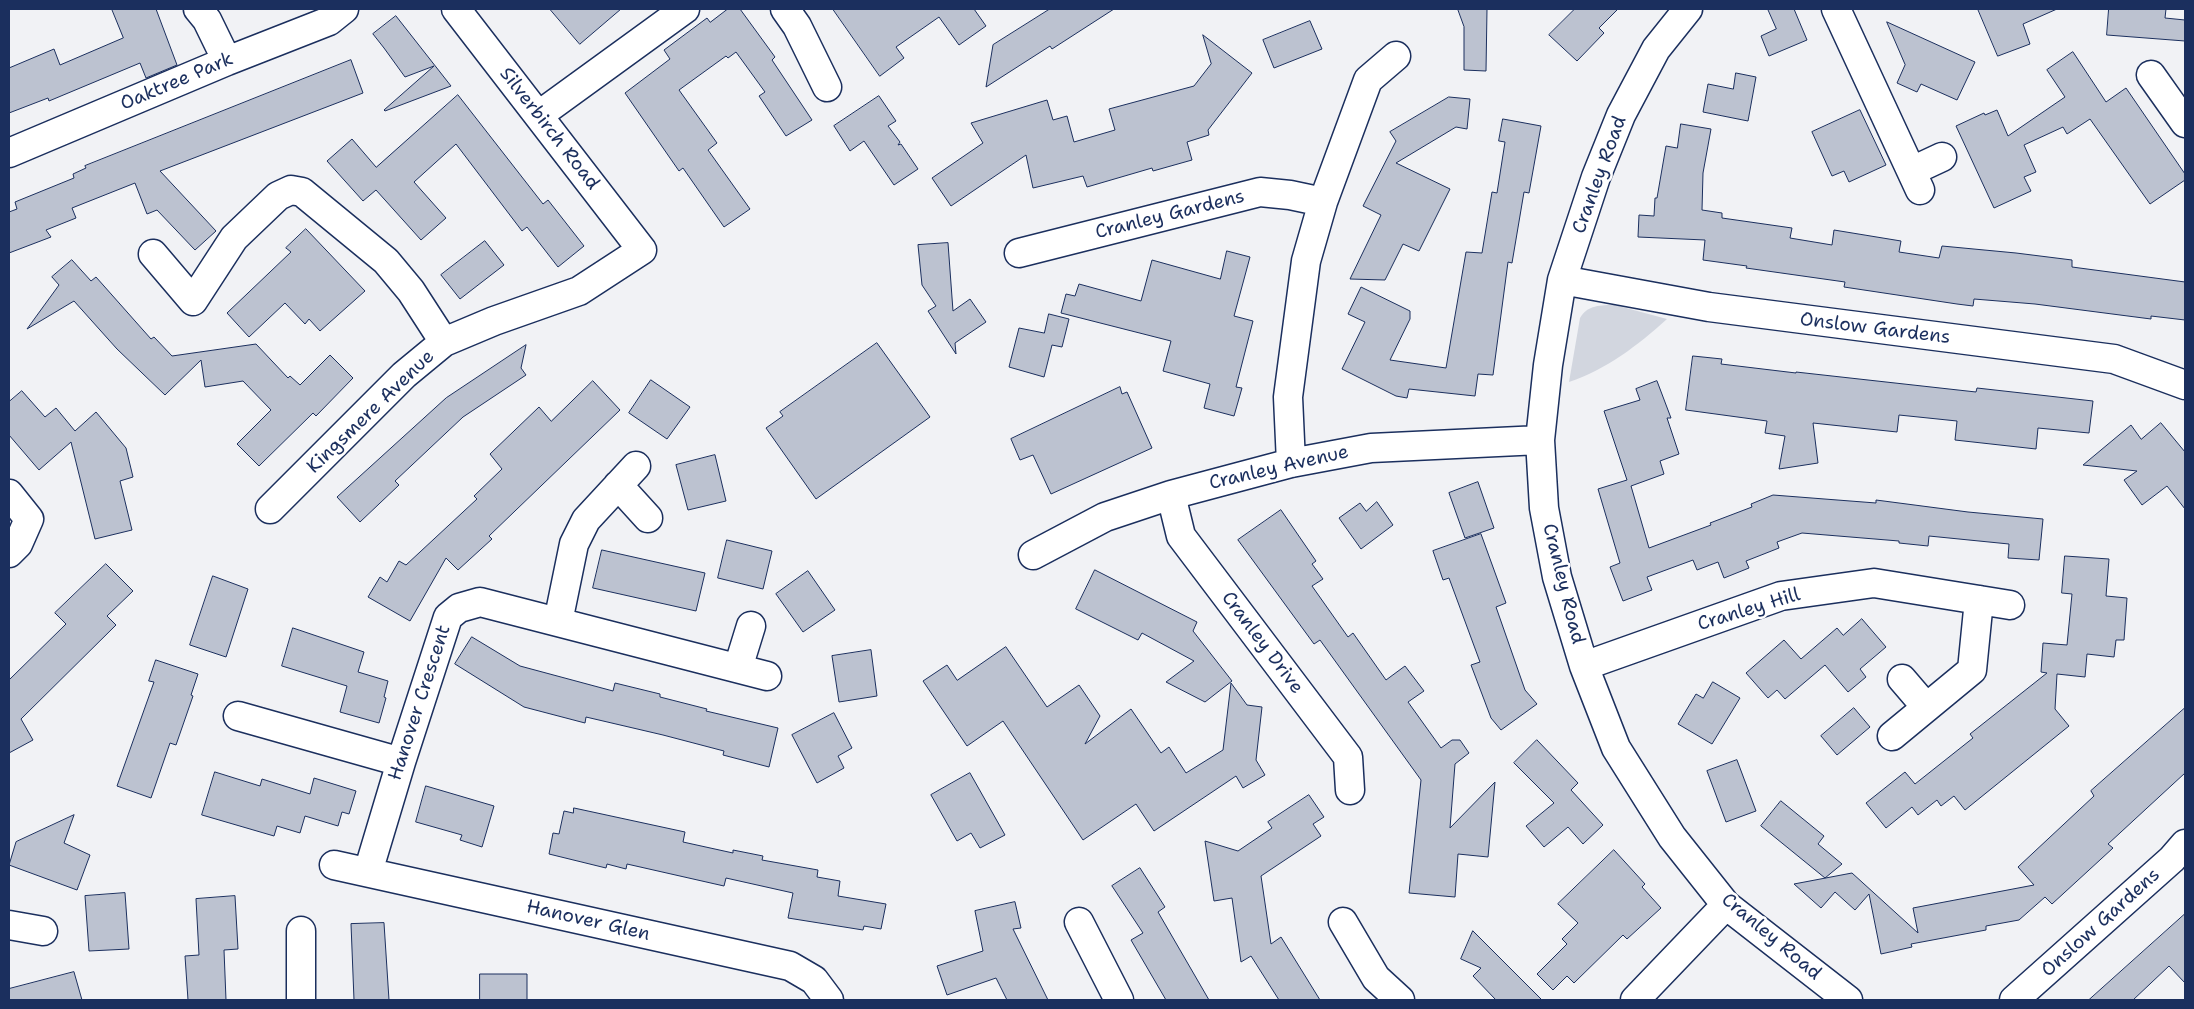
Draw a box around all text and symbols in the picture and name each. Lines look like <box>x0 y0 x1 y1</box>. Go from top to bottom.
street label: Oaktree Park <box>117 48 237 116</box>
street label: Silverbirch Road <box>494 63 604 195</box>
street label: Cranley Road <box>1568 113 1632 237</box>
street label: Cranley Gardens <box>1093 185 1247 245</box>
street label: Onslow Gardens <box>1798 308 1952 350</box>
street label: Kingsmere Avenue <box>303 345 439 479</box>
street label: Cranley Avenue <box>1207 441 1351 495</box>
street label: Cranley Road <box>1537 521 1589 647</box>
street label: Cranley Hill <box>1695 584 1803 636</box>
street label: Cranley Drive <box>1216 587 1308 699</box>
street label: Hanover Crescent <box>384 622 456 784</box>
street label: Onslow Gardens <box>2037 864 2165 982</box>
street label: Cranley Road <box>1716 889 1826 985</box>
street label: Hanover Glen <box>524 896 652 946</box>

